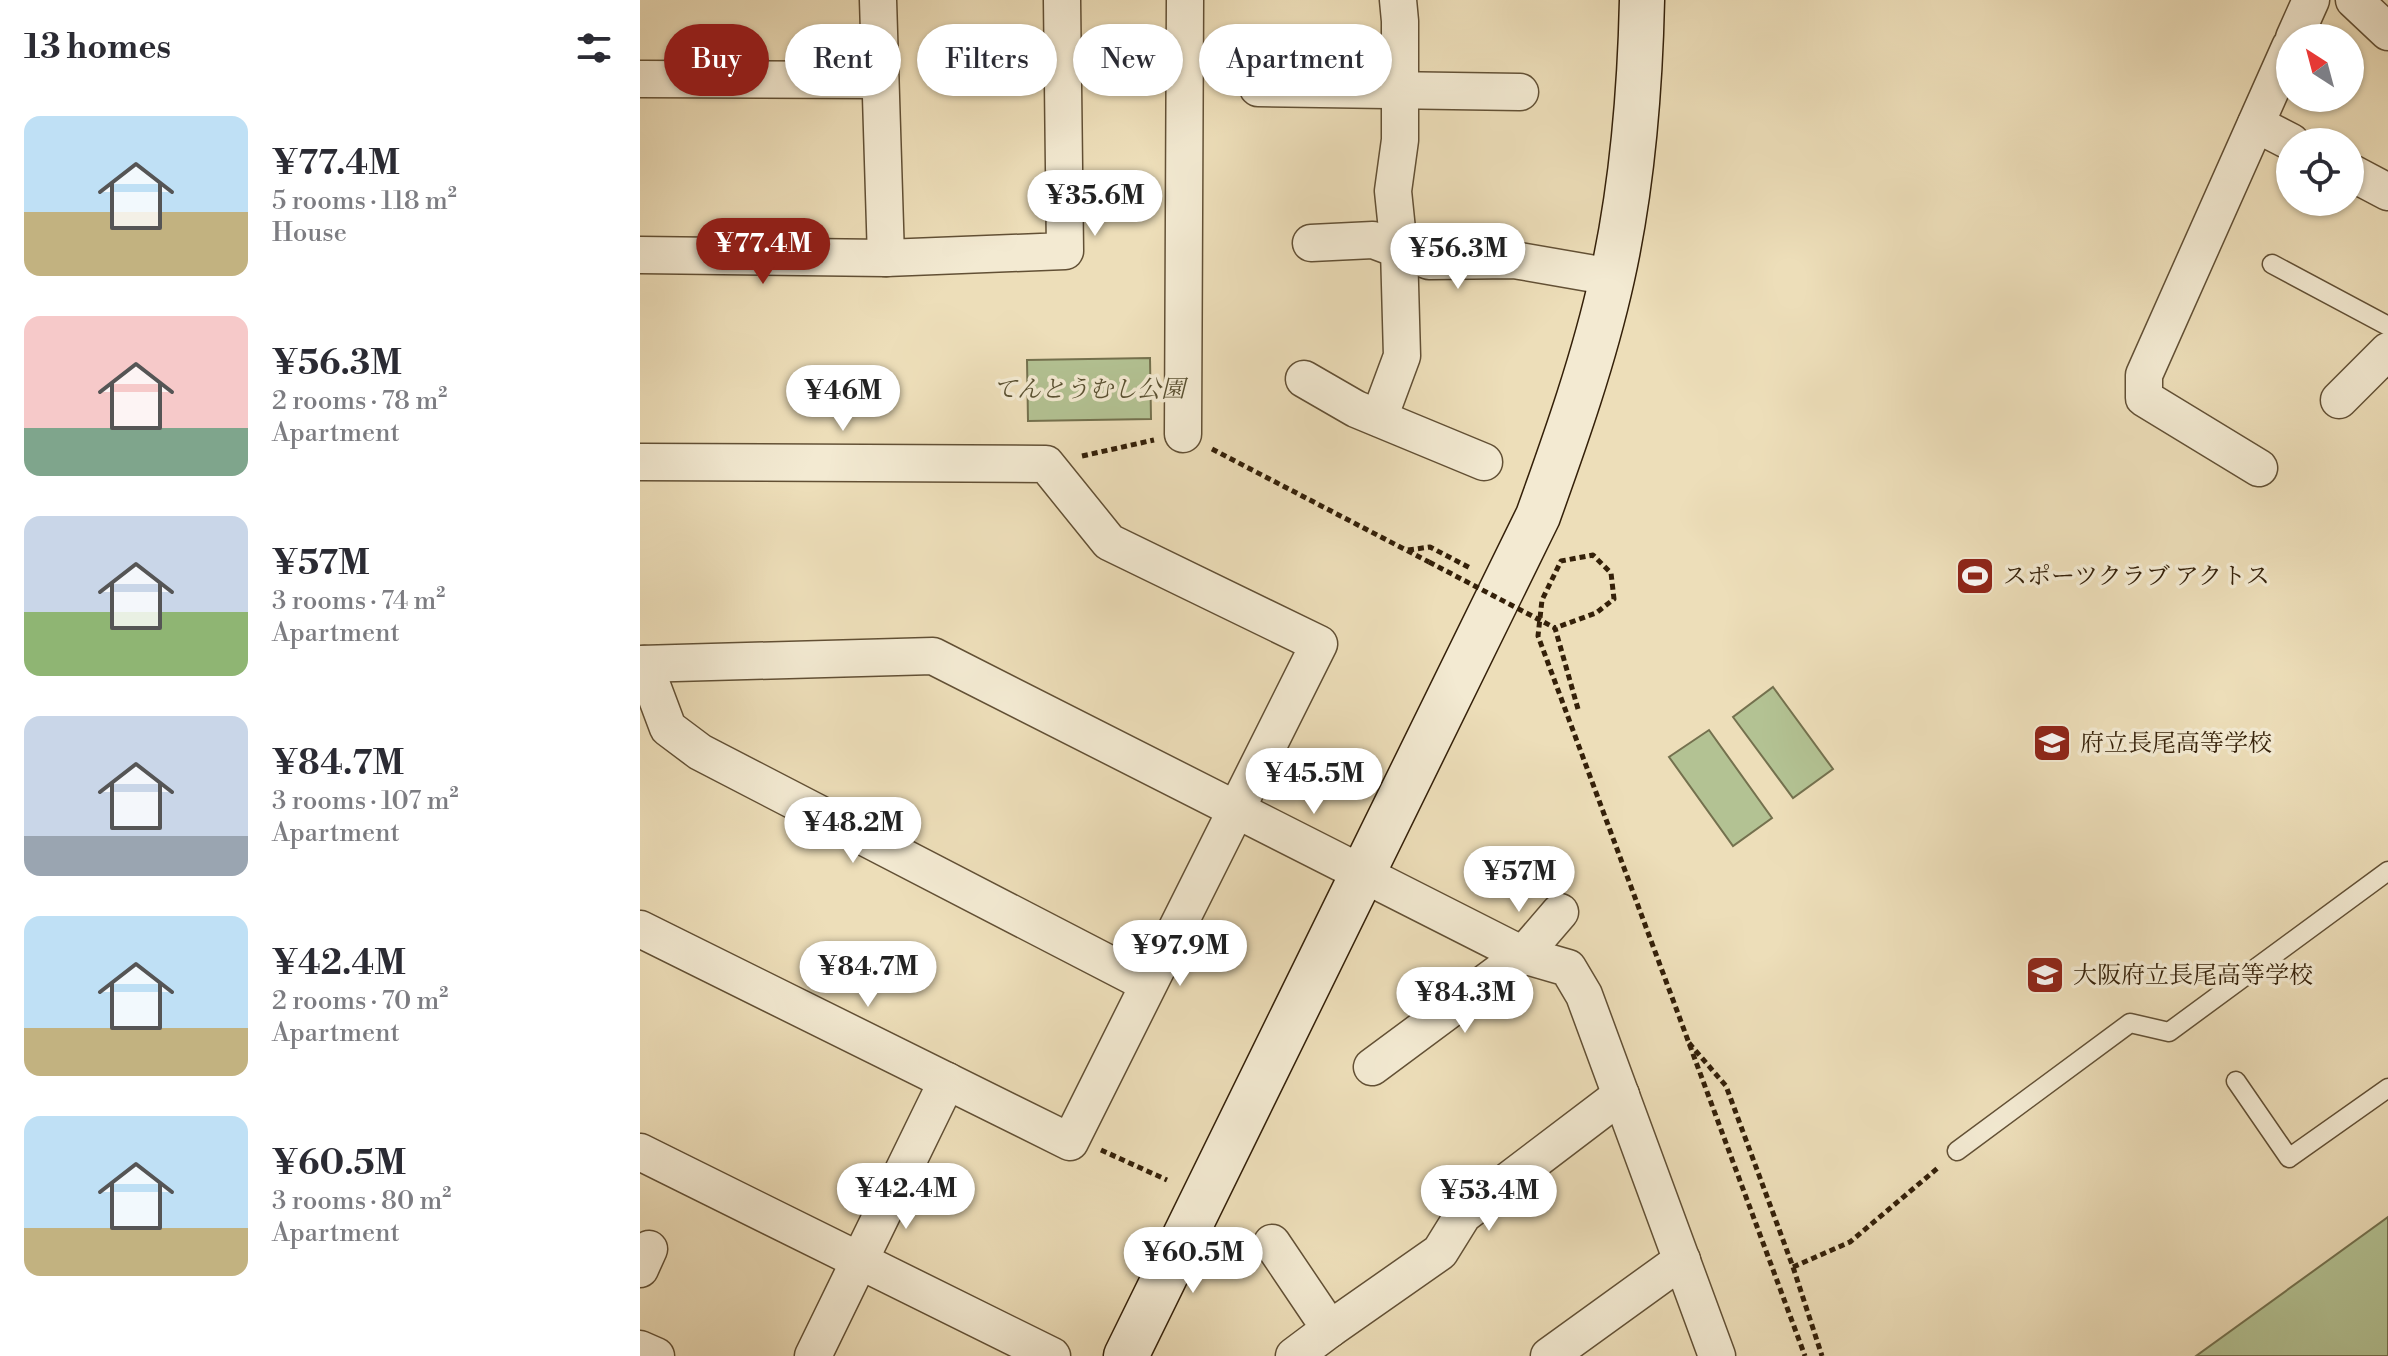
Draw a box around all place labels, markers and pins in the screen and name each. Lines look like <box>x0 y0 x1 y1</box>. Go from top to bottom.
pin: ¥35.6M <box>1030 170 1160 238</box>
pin: ¥77.4M <box>698 218 828 286</box>
pin: ¥56.3M <box>1393 223 1523 291</box>
pin: ¥46M <box>796 365 890 433</box>
sports icon: スポーツクラブ アクトス <box>1954 555 1996 597</box>
place label: スポーツクラブ アクトス <box>2003 562 2270 592</box>
school or university icon: 府立長尾高等学校 <box>2031 722 2073 764</box>
place label: 府立長尾高等学校 <box>2080 729 2272 759</box>
pin: ¥45.5M <box>1249 748 1379 816</box>
pin: ¥48.2M <box>788 797 918 865</box>
pin: ¥57M <box>1472 846 1566 914</box>
pin: ¥97.9M <box>1115 920 1245 988</box>
pin: ¥84.7M <box>803 941 933 1009</box>
school or university icon: 大阪府立長尾高等学校 <box>2024 954 2066 996</box>
place label: 大阪府立長尾高等学校 <box>2073 961 2313 991</box>
pin: ¥84.3M <box>1400 967 1530 1035</box>
pin: ¥42.4M <box>841 1163 971 1231</box>
pin: ¥53.4M <box>1424 1165 1554 1233</box>
pin: ¥60.5M <box>1128 1227 1258 1295</box>

